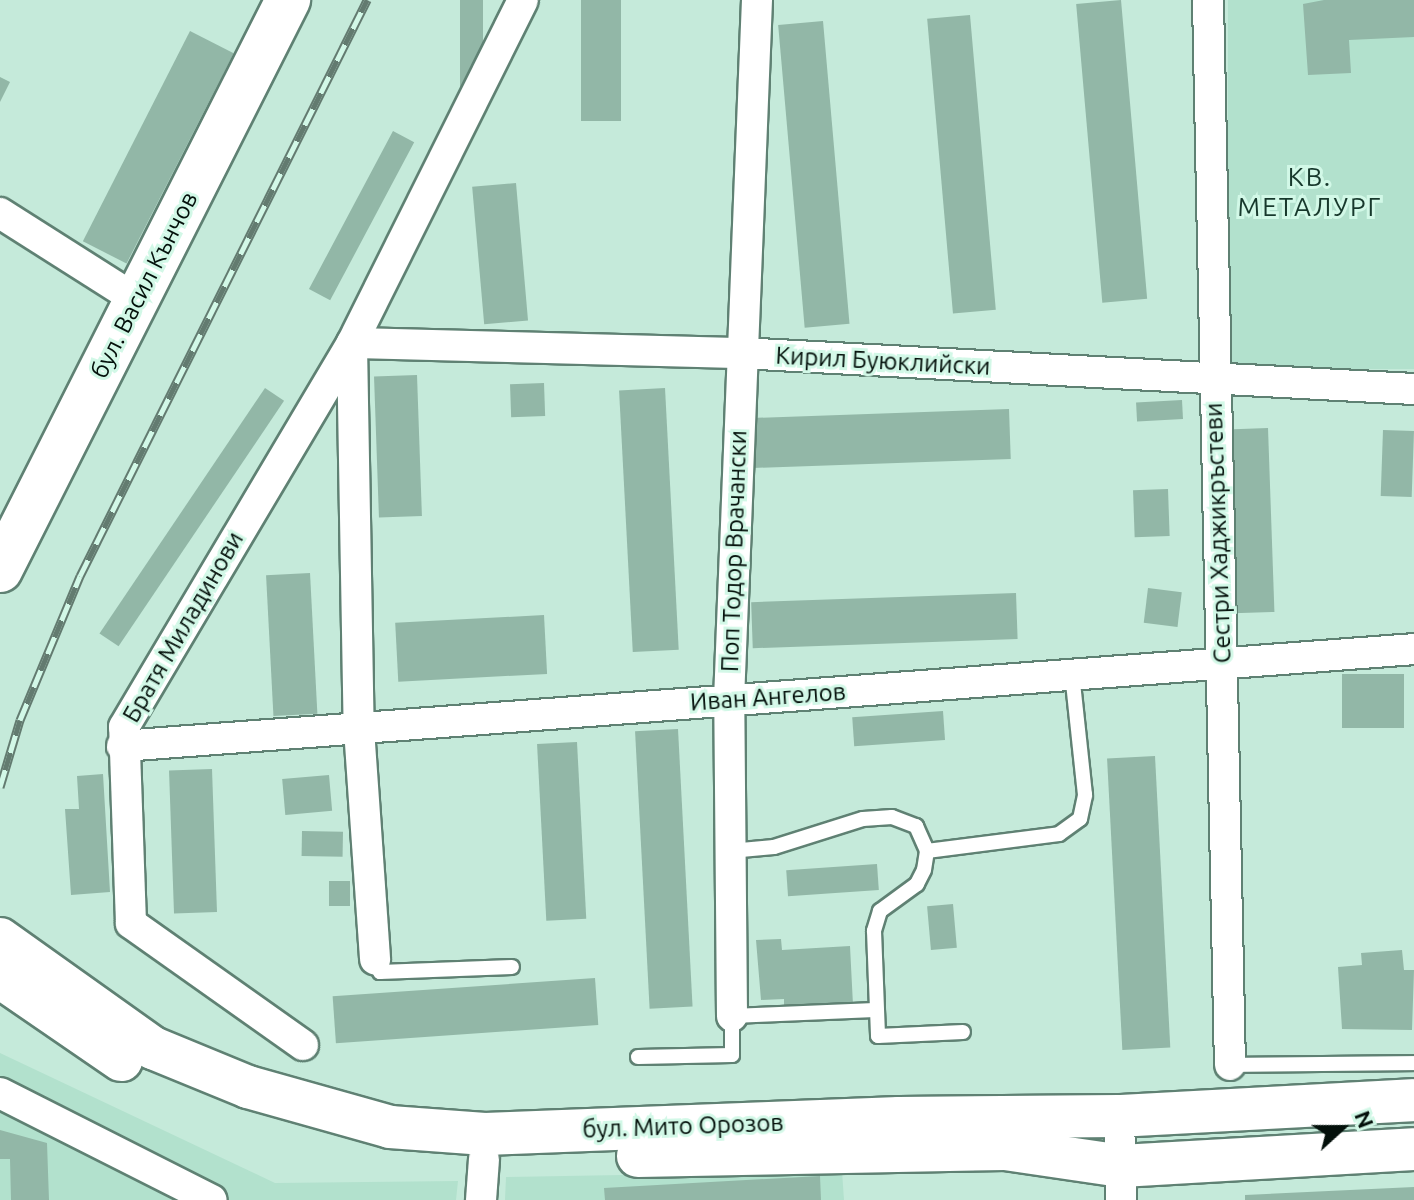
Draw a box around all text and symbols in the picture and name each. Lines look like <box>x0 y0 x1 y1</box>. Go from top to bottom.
district label: КВ. МЕТАЛУРГ <box>1238 161 1382 222</box>
street label: бул. Васил Кънчов <box>85 187 203 383</box>
street label: Кирил Буюклийски <box>775 341 991 381</box>
street label: Сестри Хаджикръстеви <box>1199 402 1237 664</box>
street label: Поп Тодор Врачански <box>715 430 753 672</box>
street label: Братя Миладинови <box>117 527 249 727</box>
street label: Иван Ангелов <box>689 677 847 717</box>
north arrow <box>1302 1088 1382 1168</box>
text: N <box>1350 1107 1379 1131</box>
street label: бул. Мито Орозов <box>582 1108 784 1144</box>

